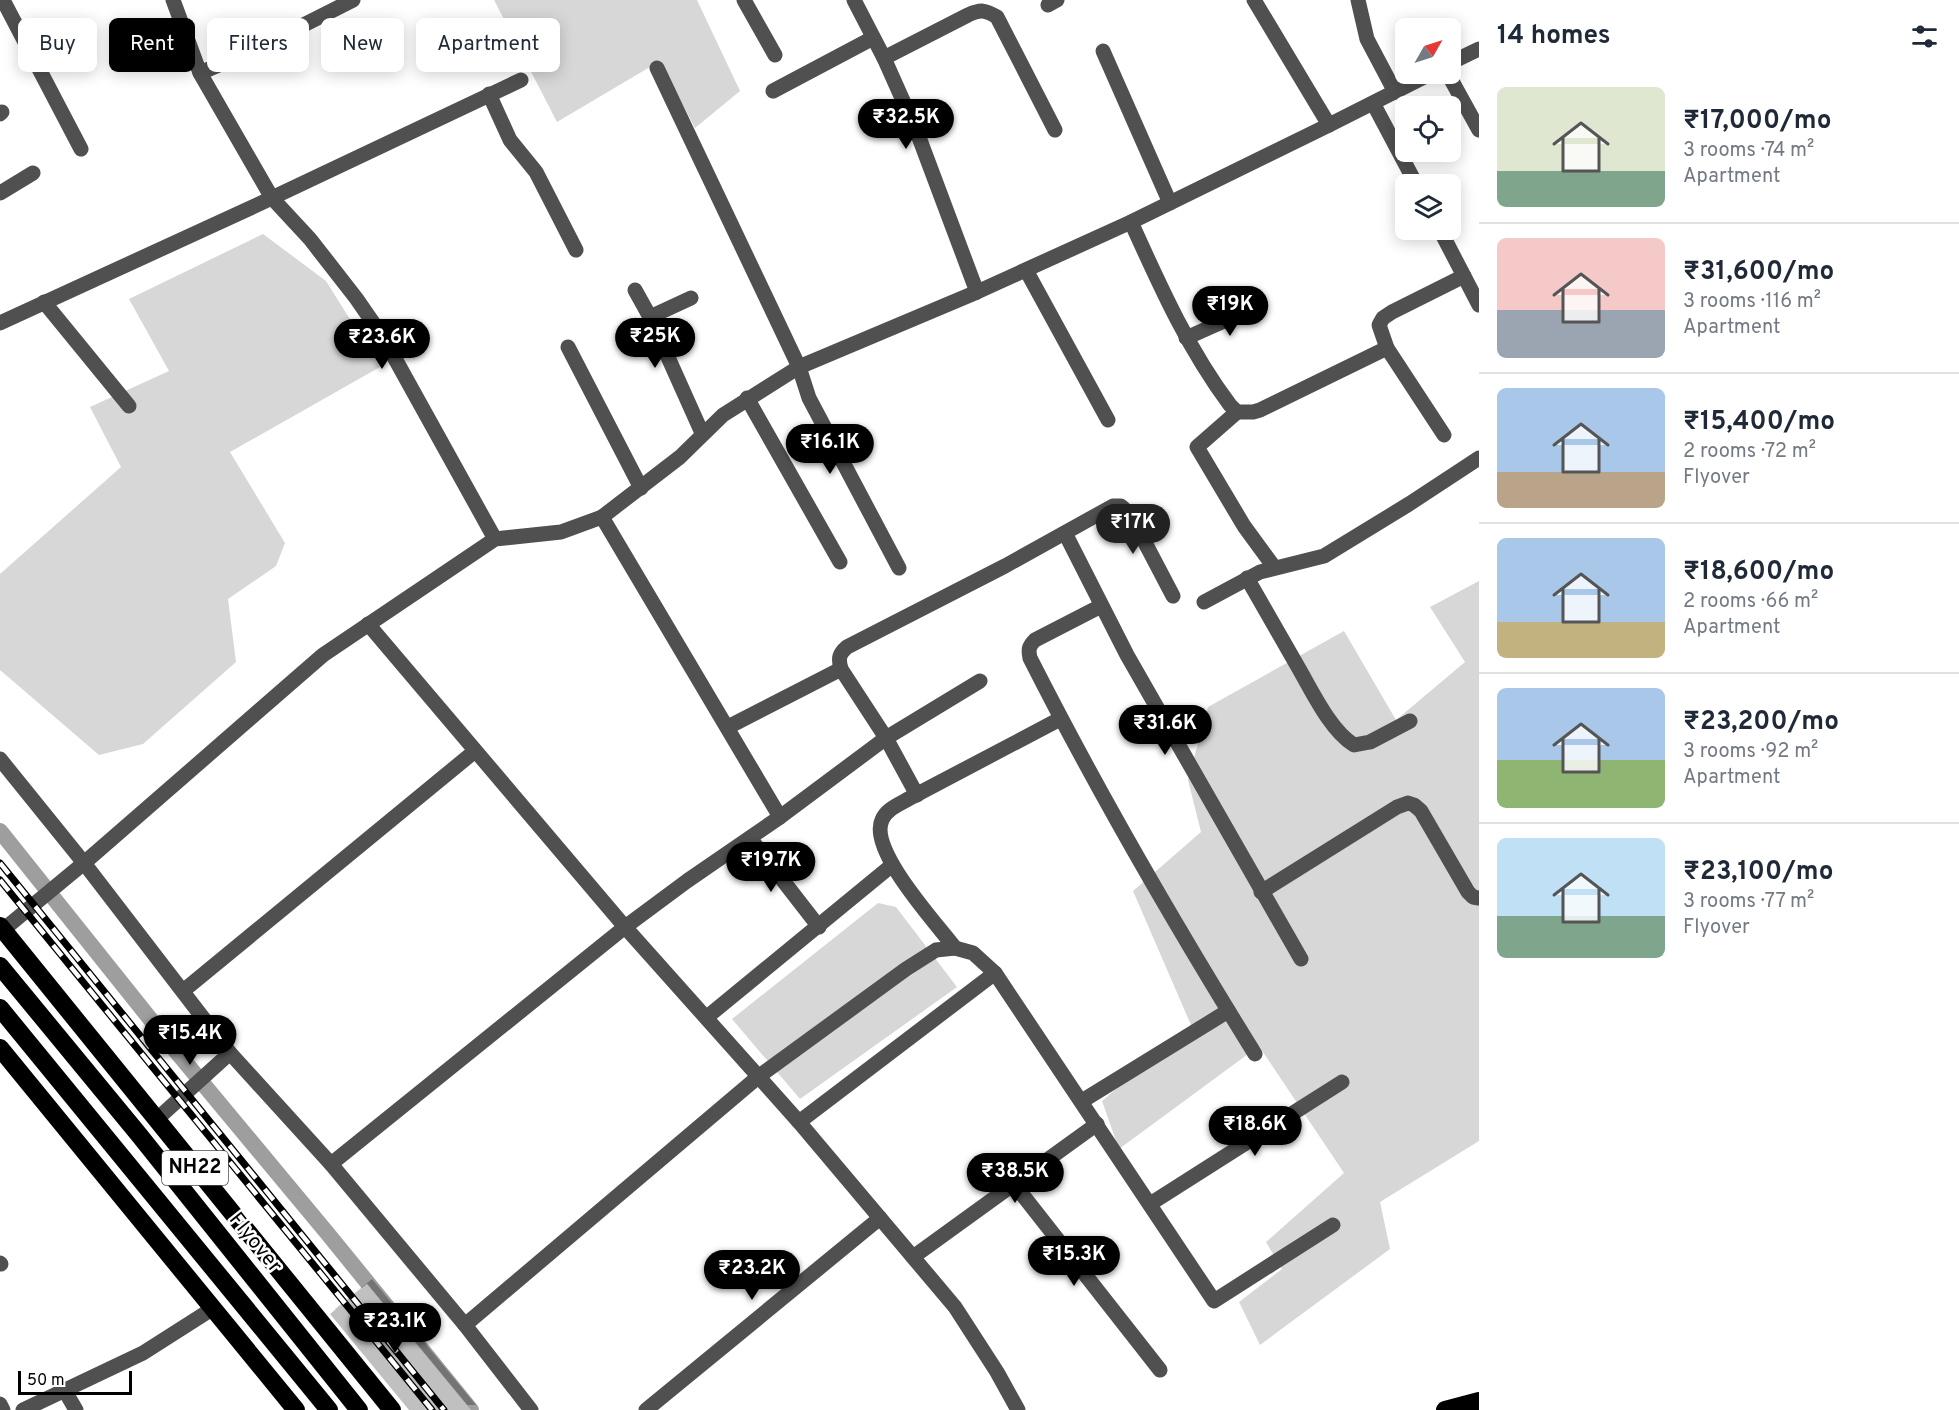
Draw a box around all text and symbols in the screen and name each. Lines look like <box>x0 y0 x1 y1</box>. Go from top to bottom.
chip: Buy <box>18 18 97 72</box>
chip: Rent <box>109 18 195 72</box>
chip: Filters <box>207 18 309 72</box>
chip: New <box>321 18 404 72</box>
chip: Apartment <box>416 18 560 72</box>
north arrow <box>1395 18 1461 84</box>
map controls <box>1395 18 1461 240</box>
text: 14 homes <box>1497 20 1611 53</box>
icon: filters <box>1908 20 1941 53</box>
button: locate <box>1395 96 1461 162</box>
pin: ₹32.5K <box>857 99 955 150</box>
text: ₹32.5K <box>872 105 940 131</box>
text: ₹17,000/mo <box>1683 105 1831 138</box>
icon: home <box>1545 111 1617 183</box>
text: 3 rooms · 74 m² <box>1683 138 1814 164</box>
text: Apartment <box>1683 164 1781 190</box>
button: layers <box>1395 174 1461 240</box>
text: ₹31,600/mo <box>1683 256 1834 289</box>
icon: home <box>1545 262 1617 334</box>
pin: ₹19K <box>1194 286 1266 337</box>
text: 3 rooms · 116 m² <box>1683 289 1821 315</box>
text: ₹19K <box>1206 292 1254 318</box>
text: Apartment <box>1683 315 1781 341</box>
pin: ₹25K <box>619 318 691 369</box>
pin: ₹23.6K <box>333 319 431 370</box>
text: ₹25K <box>629 324 681 350</box>
text: ₹23.6K <box>348 325 416 351</box>
text: ₹15,400/mo <box>1683 406 1835 439</box>
icon: home <box>1545 412 1617 484</box>
pin: ₹16.1K <box>781 424 879 475</box>
text: ₹16.1K <box>800 430 860 456</box>
text: 2 rooms · 72 m² <box>1683 439 1816 465</box>
text: Flyover <box>1683 465 1750 491</box>
pin: ₹17K <box>1097 504 1169 555</box>
text: ₹17K <box>1110 510 1156 536</box>
text: ₹18,600/mo <box>1683 556 1834 589</box>
icon: home <box>1545 562 1617 634</box>
text: 2 rooms · 66 m² <box>1683 589 1818 615</box>
text: Apartment <box>1683 615 1781 641</box>
pin: ₹31.6K <box>1116 705 1214 756</box>
text: ₹23,200/mo <box>1683 706 1839 739</box>
text: ₹31.6K <box>1133 711 1197 737</box>
icon: home <box>1545 712 1617 784</box>
text: 3 rooms · 92 m² <box>1683 739 1818 765</box>
text: Apartment <box>1683 765 1781 791</box>
pin: ₹19.7K <box>722 842 820 893</box>
text: ₹19.7K <box>740 848 802 874</box>
text: ₹23,100/mo <box>1683 856 1833 889</box>
icon: home <box>1545 862 1617 934</box>
text: 3 rooms · 77 m² <box>1683 889 1814 915</box>
text: Flyover <box>1683 915 1750 941</box>
pin: ₹15.4K <box>141 1015 239 1066</box>
text: ₹15.4K <box>157 1021 223 1047</box>
pin: ₹18.6K <box>1206 1106 1304 1157</box>
text: ₹18.6K <box>1223 1112 1287 1138</box>
road number: NH22 <box>162 1151 228 1185</box>
pin: ₹38.5K <box>966 1153 1064 1204</box>
text: ₹38.5K <box>981 1159 1049 1185</box>
street label: Flyover <box>222 1207 288 1279</box>
pin: ₹15.3K <box>1025 1236 1123 1287</box>
text: ₹15.3K <box>1042 1242 1106 1268</box>
pin: ₹23.2K <box>703 1250 801 1301</box>
text: ₹23.2K <box>718 1256 786 1282</box>
pin: ₹23.1K <box>346 1303 444 1354</box>
text: ₹23.1K <box>363 1309 427 1335</box>
scale bar <box>18 1368 132 1396</box>
text: 50 m <box>27 1371 65 1391</box>

